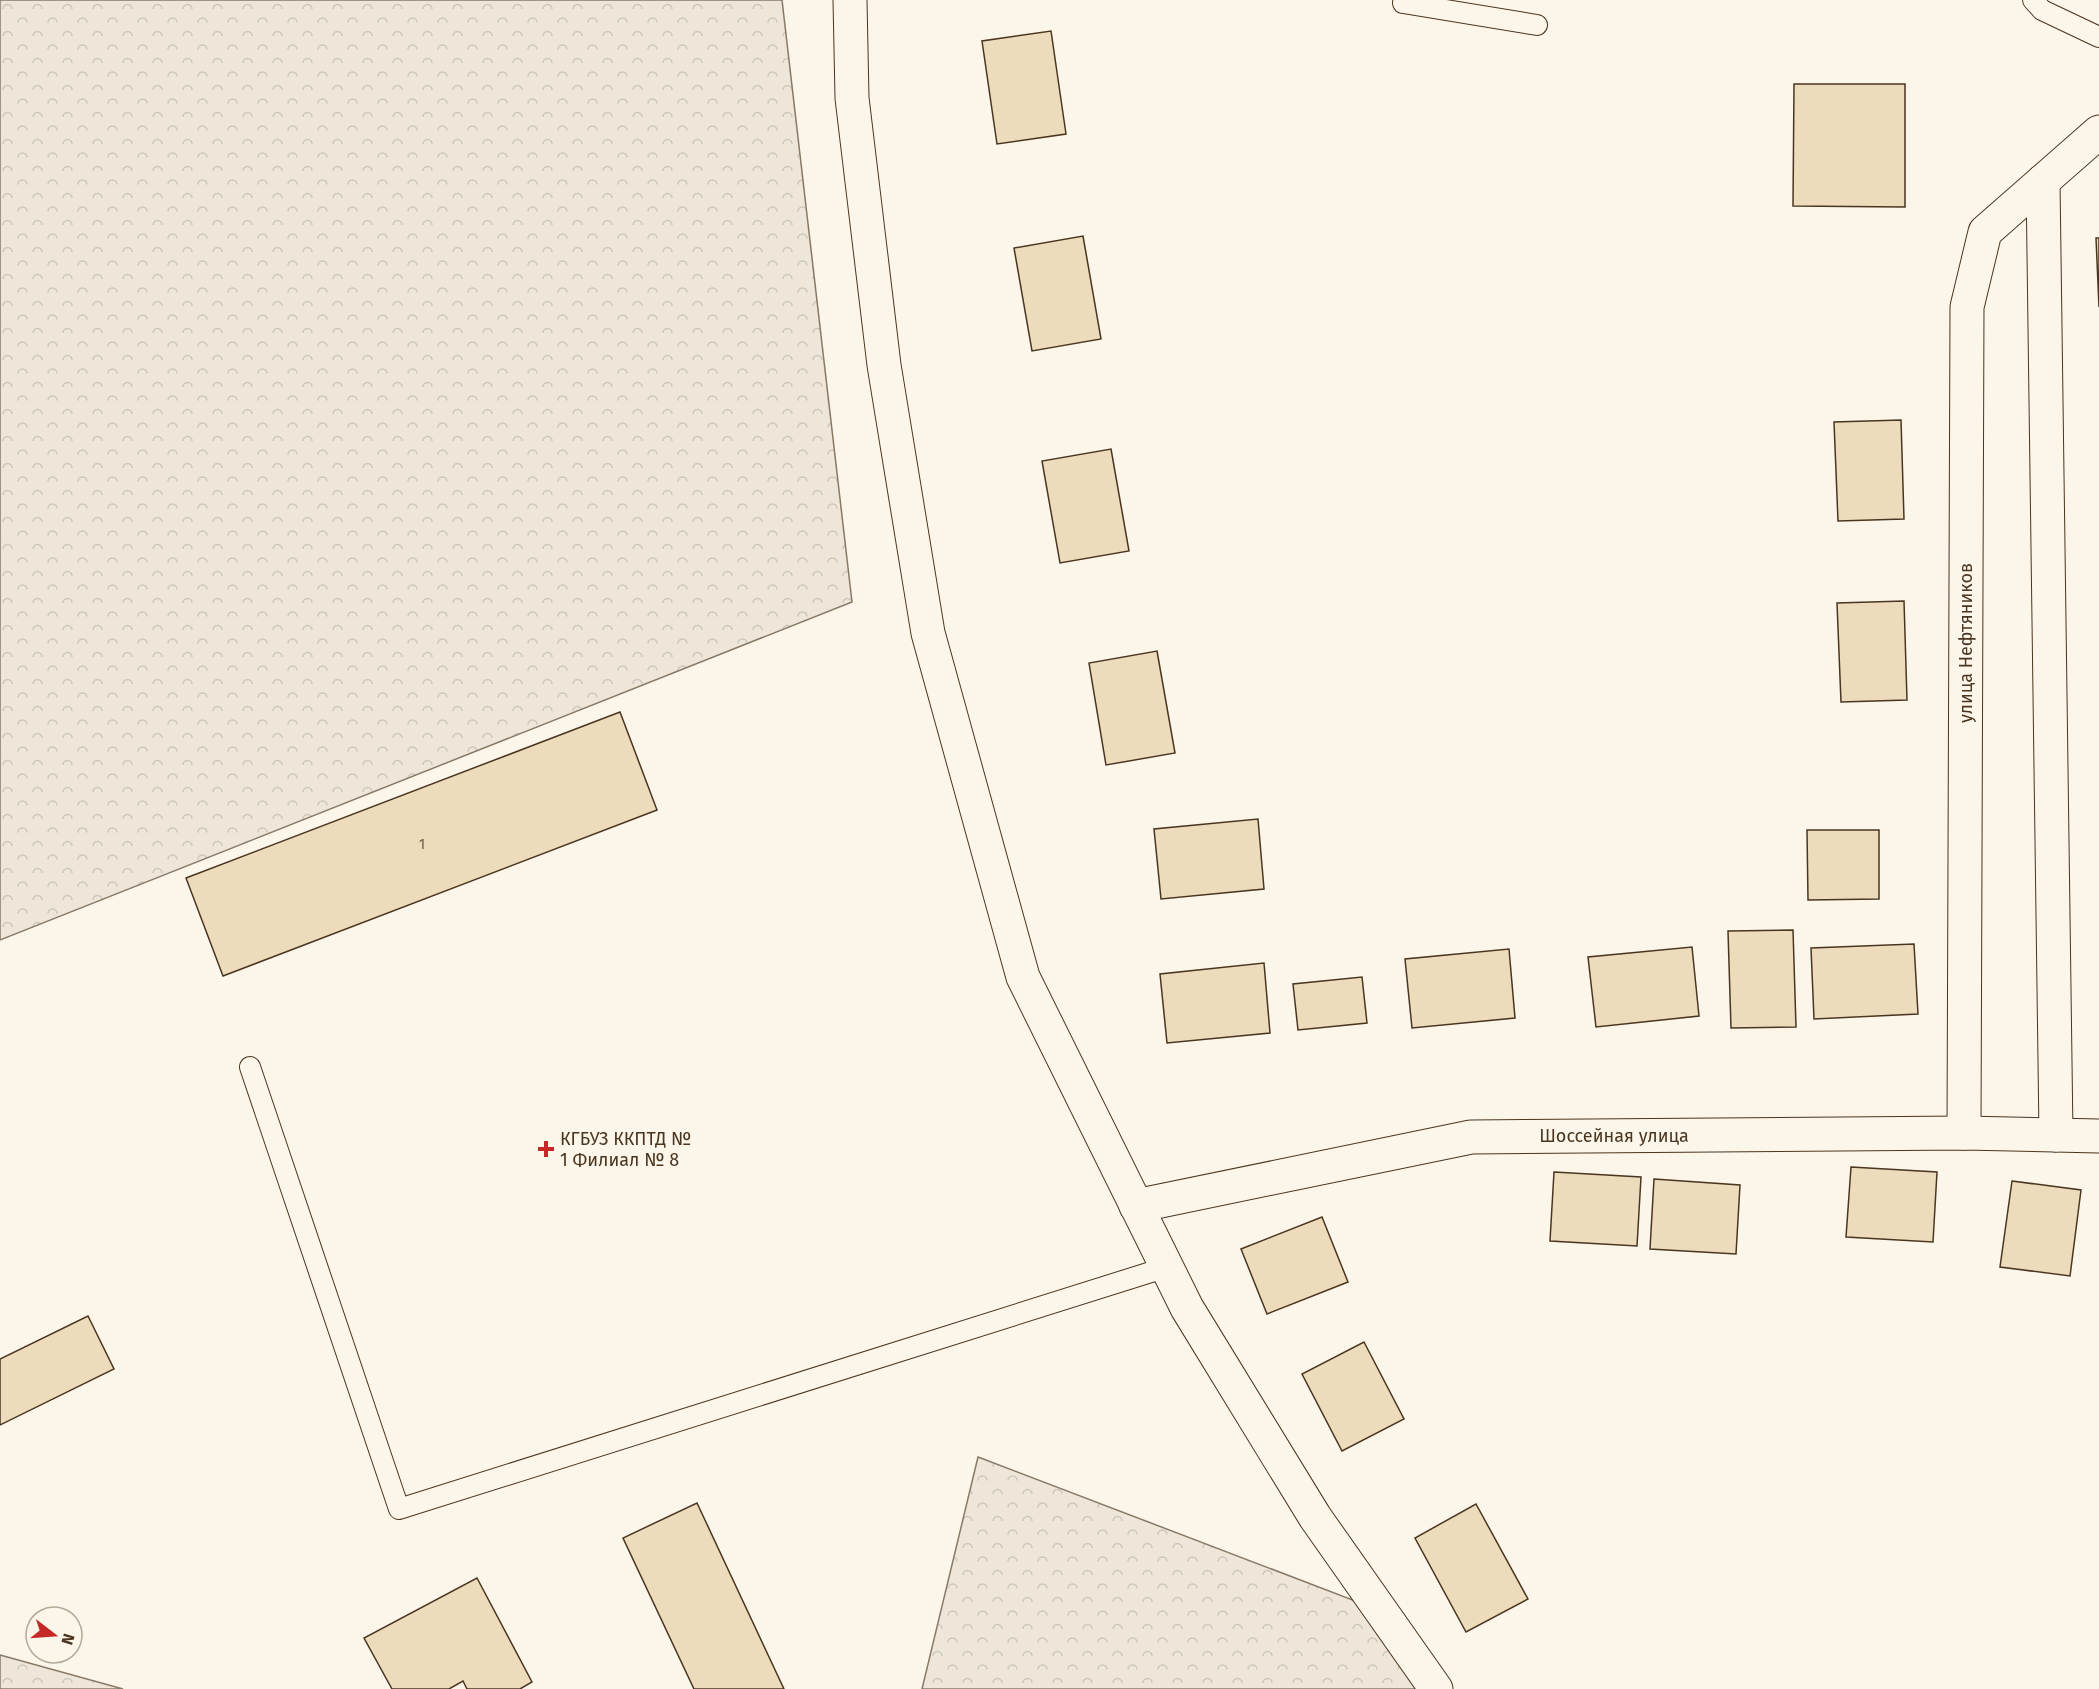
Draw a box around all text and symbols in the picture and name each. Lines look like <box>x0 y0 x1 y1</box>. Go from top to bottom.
street label: улица Нефтяников <box>1955 563 1977 723</box>
house number: 1 <box>419 835 425 853</box>
street label: Шоссейная улица <box>1539 1125 1689 1147</box>
place label: КГБУЗ ККПТД № 1 Филиал № 8 <box>560 1128 691 1171</box>
marker: КГБУЗ ККПТД № 1 Филиал № 8 <box>537 1140 555 1158</box>
north arrow <box>24 1605 84 1665</box>
text: N <box>57 1631 79 1647</box>

